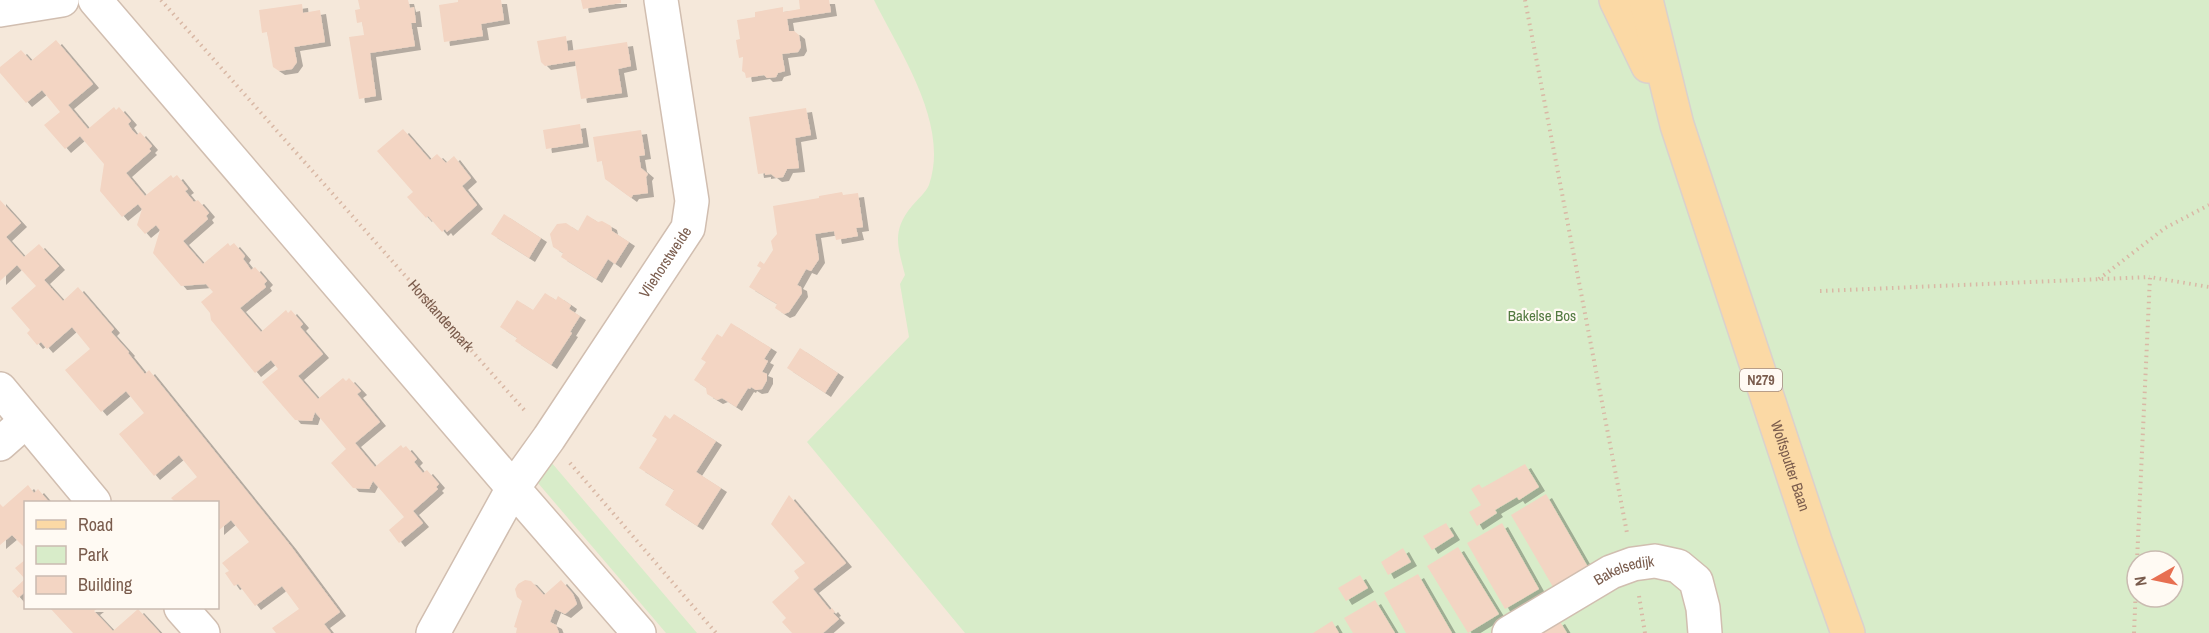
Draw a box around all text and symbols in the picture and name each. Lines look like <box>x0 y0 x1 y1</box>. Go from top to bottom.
street label: Vliehorstweide <box>634 222 696 302</box>
street label: Horstlandenpark <box>403 275 480 357</box>
park label: Bakelse Bos <box>1508 305 1576 326</box>
road number: N279 <box>1740 369 1782 391</box>
street label: Wolfsputter Baan <box>1766 418 1815 514</box>
legend <box>24 501 219 609</box>
text: Road <box>78 512 113 537</box>
text: Park <box>78 542 109 567</box>
north arrow <box>2125 549 2185 609</box>
street label: Bakelsedijk <box>1590 550 1656 590</box>
text: Building <box>78 572 133 597</box>
text: N <box>2129 575 2152 588</box>

